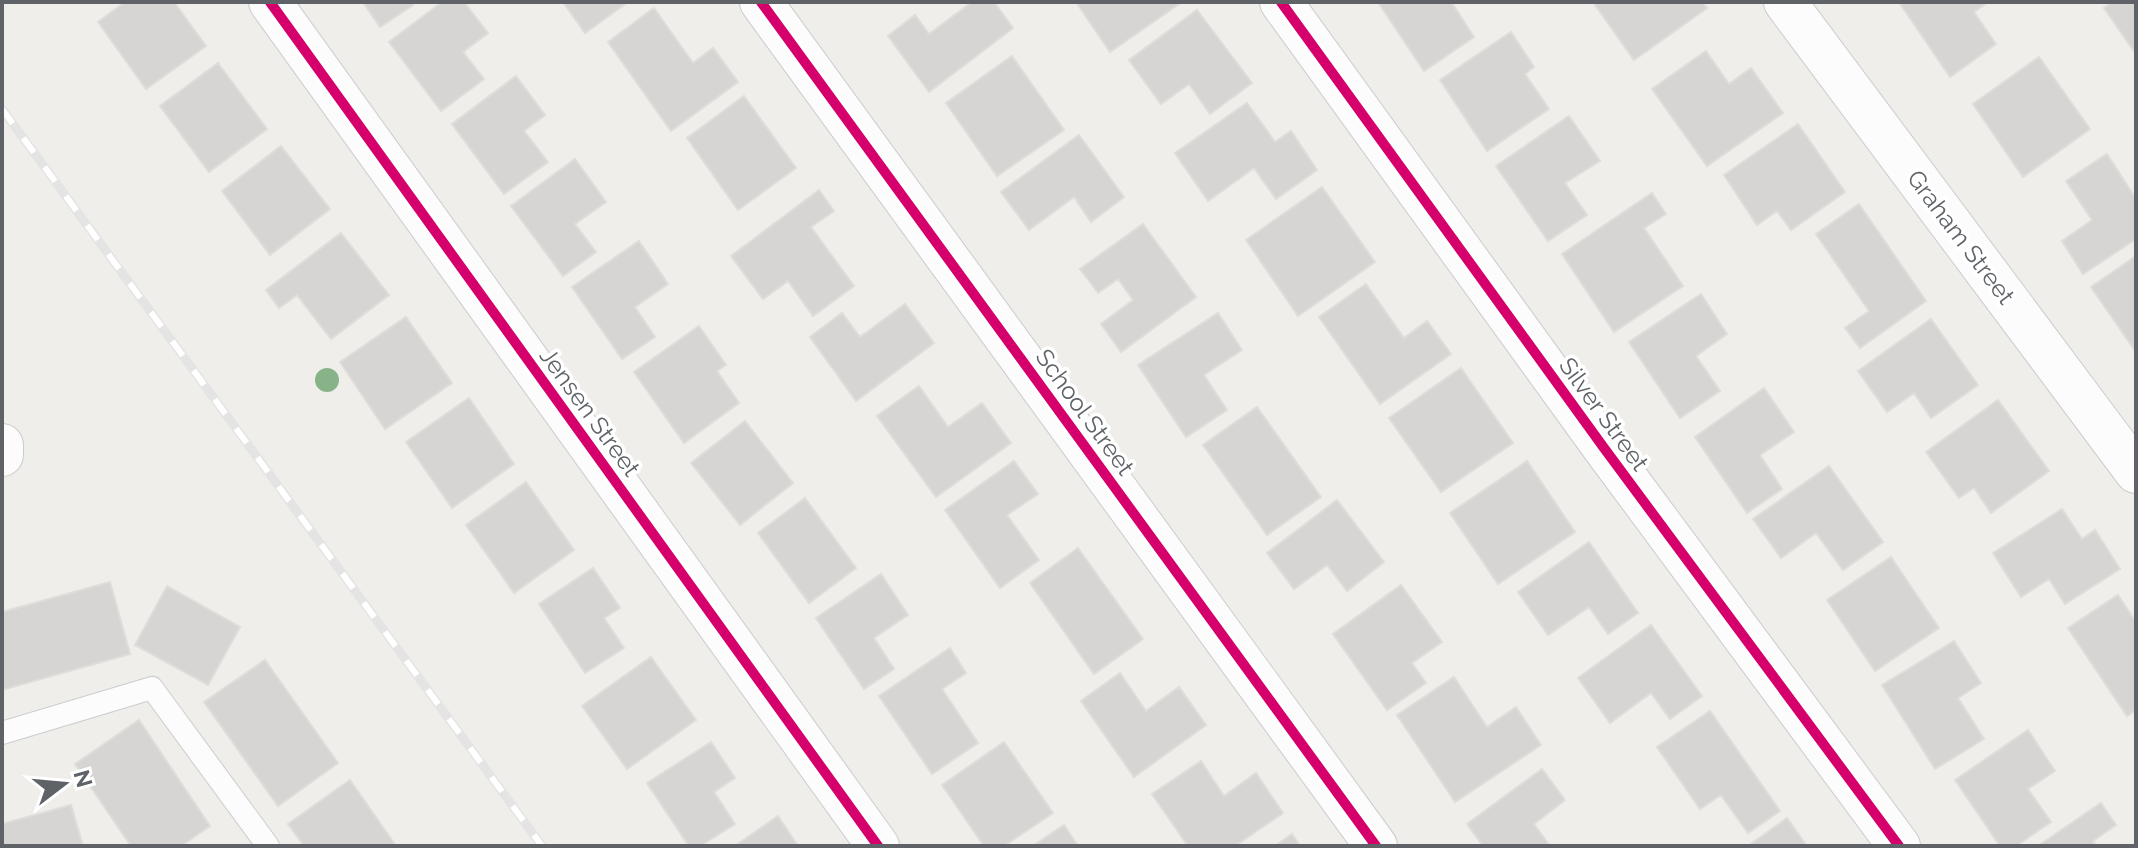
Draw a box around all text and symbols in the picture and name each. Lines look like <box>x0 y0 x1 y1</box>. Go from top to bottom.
street label: Graham Street <box>1901 164 2021 310</box>
street label: Jensen Street <box>534 342 646 482</box>
street label: School Street <box>1030 343 1140 481</box>
street label: Silver Street <box>1553 352 1655 476</box>
north arrow <box>24 744 104 824</box>
text: N <box>68 767 98 790</box>

